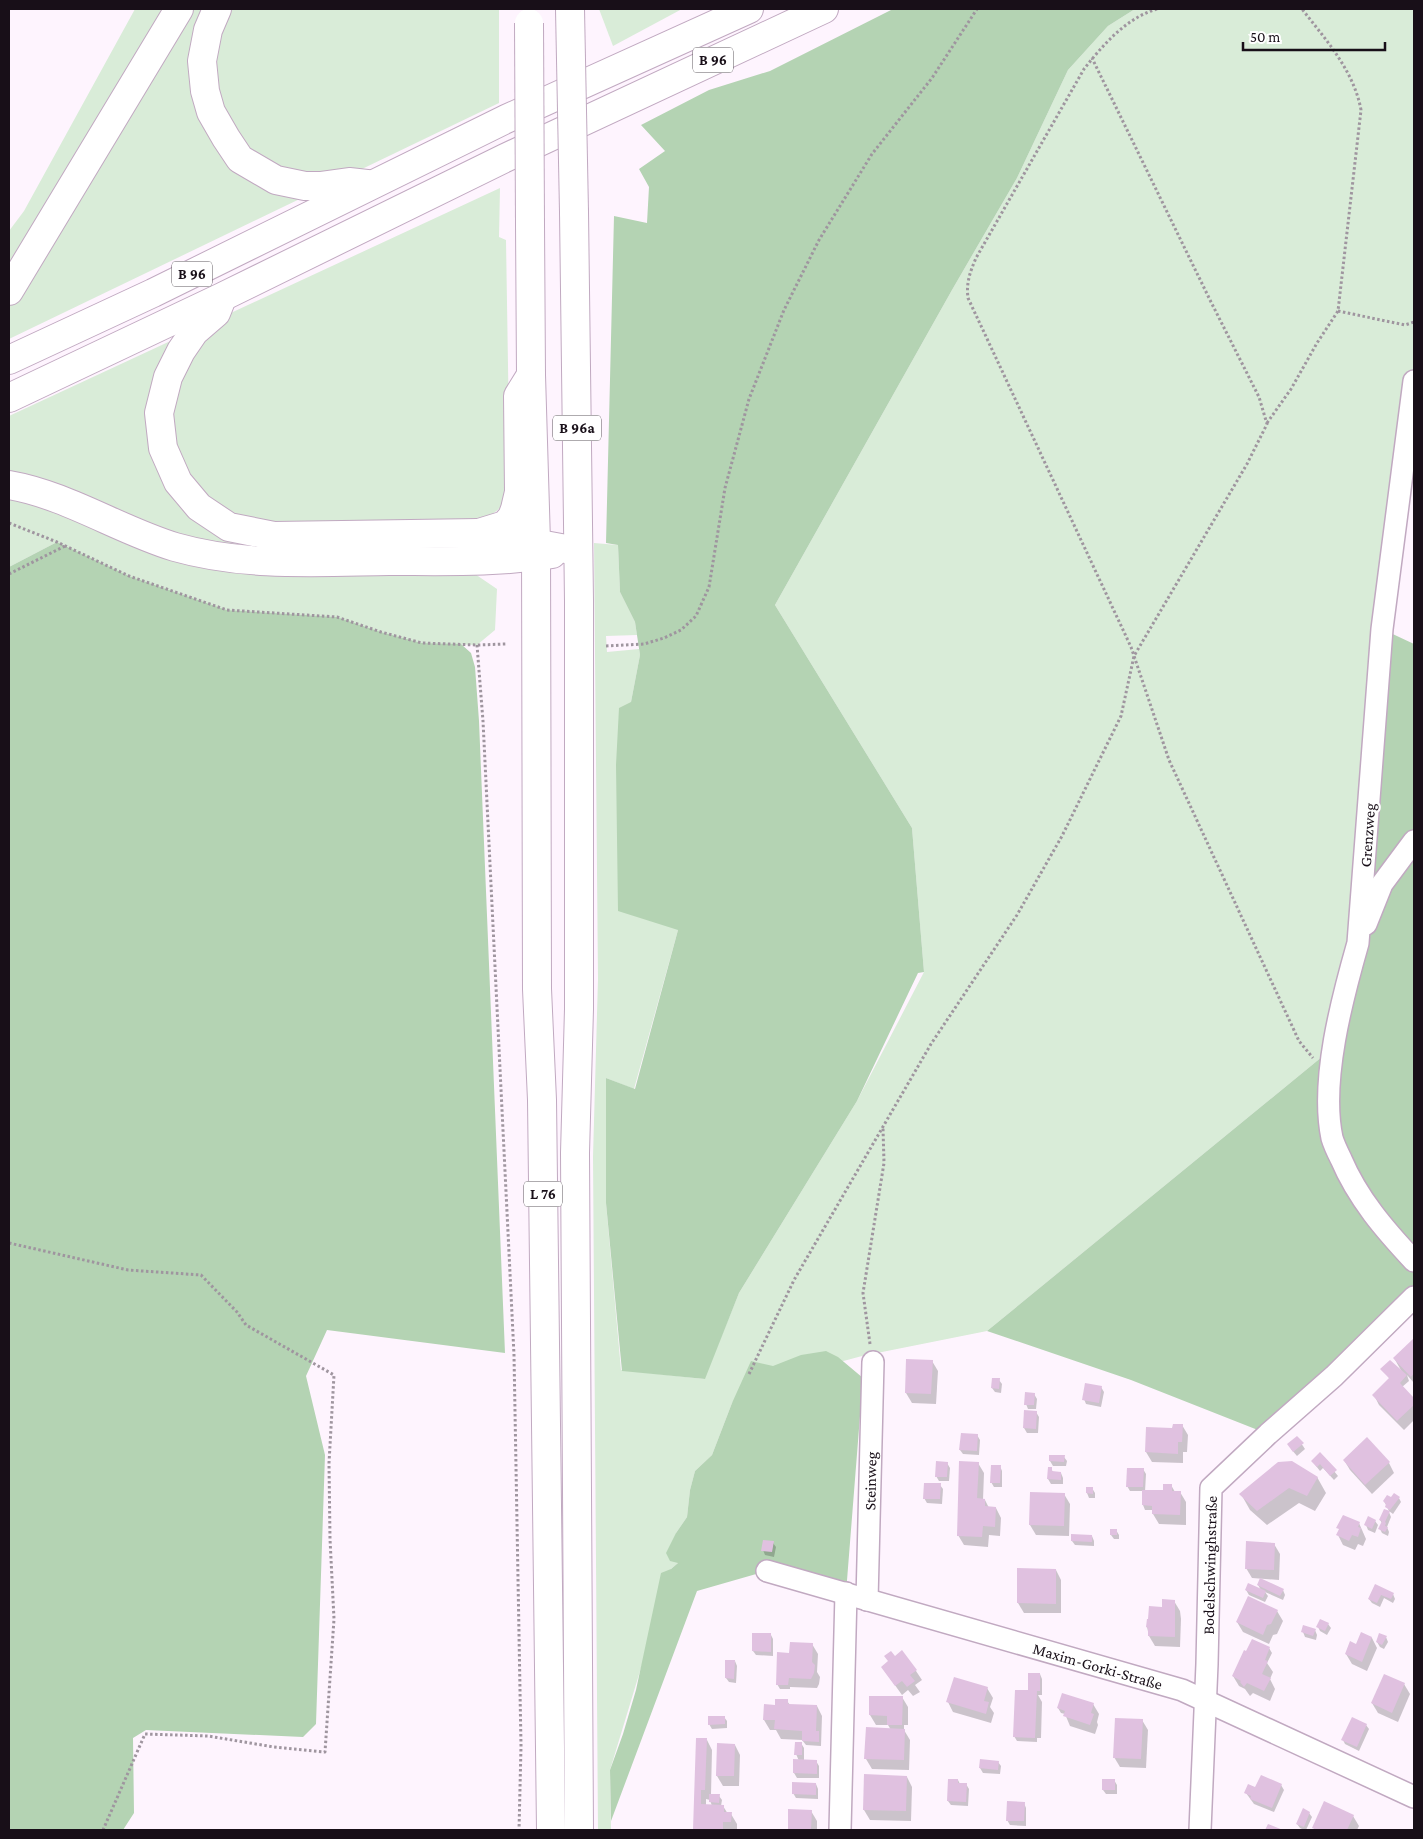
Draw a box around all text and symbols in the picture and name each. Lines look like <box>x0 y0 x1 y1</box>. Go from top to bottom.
scale bar <box>1243 20 1386 52</box>
text: 50 m <box>1250 29 1280 45</box>
road number: B 96 <box>693 48 733 72</box>
road number: B 96 <box>172 262 212 286</box>
road number: B 96a <box>553 416 601 440</box>
street label: Grenzweg <box>1357 802 1379 868</box>
road number: L 76 <box>524 1182 562 1206</box>
street label: Steinweg <box>861 1451 881 1511</box>
street label: Bodelschwinghstraße <box>1200 1496 1220 1635</box>
street label: Maxim-Gorki-Straße <box>1031 1640 1164 1693</box>

